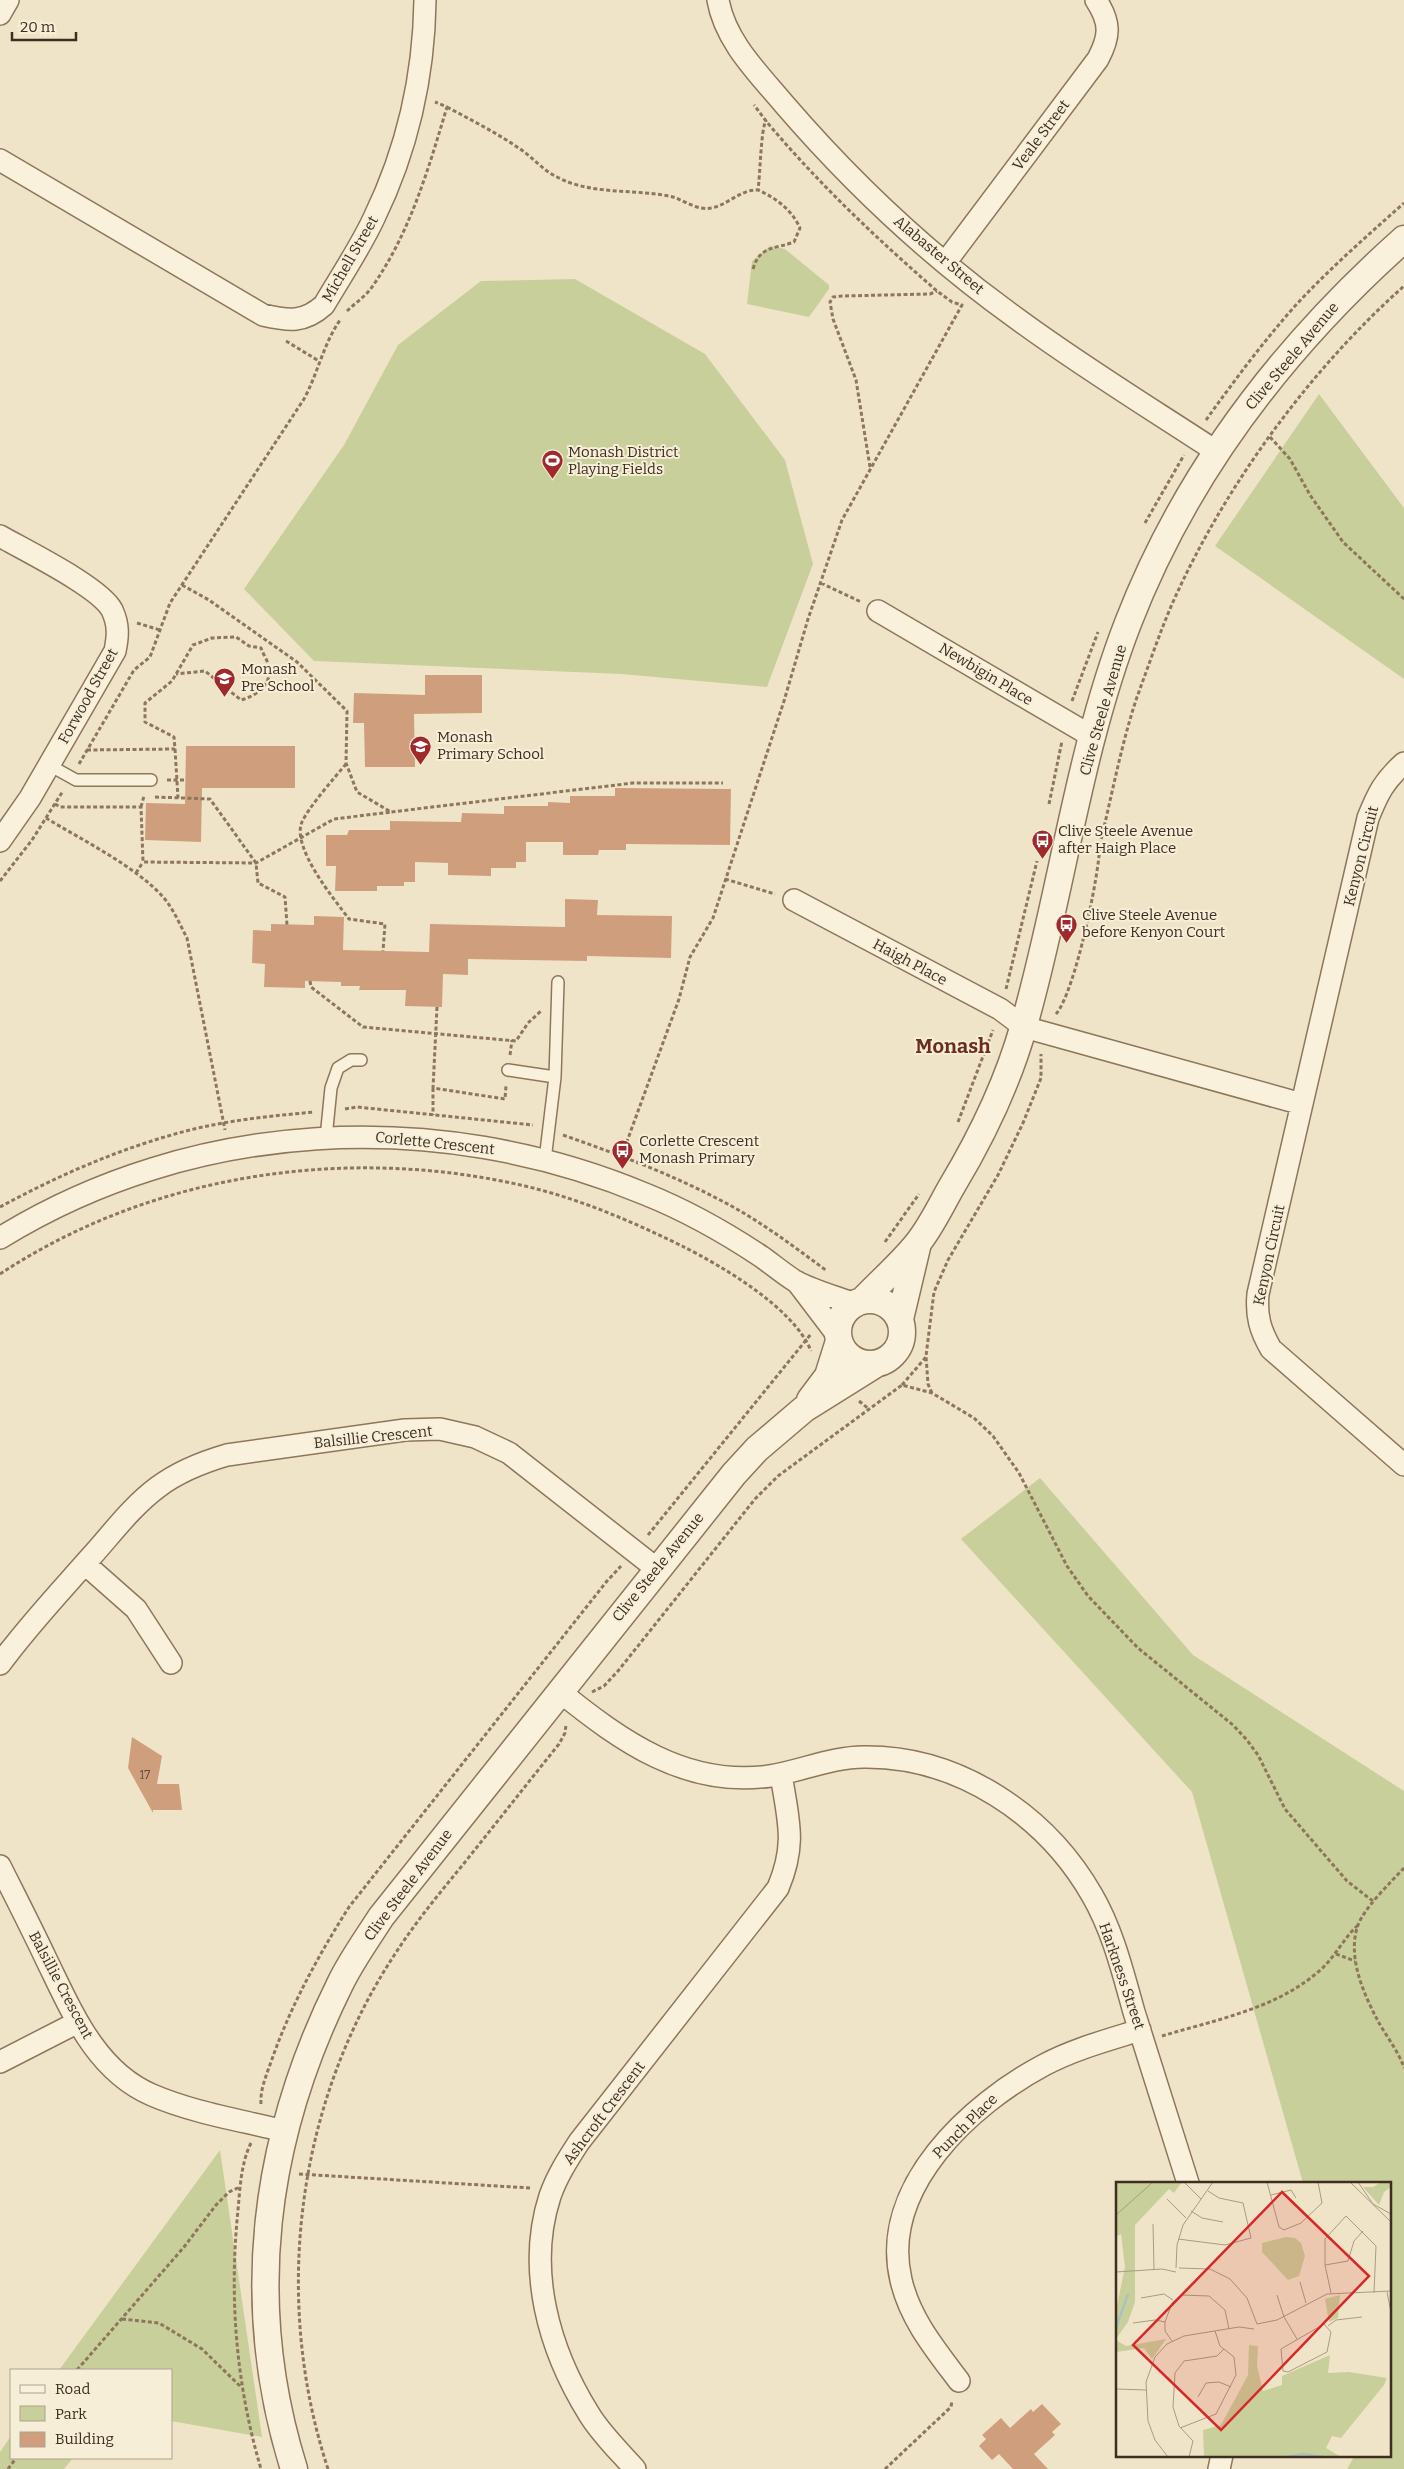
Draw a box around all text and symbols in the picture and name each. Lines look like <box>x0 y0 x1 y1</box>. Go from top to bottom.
scale bar <box>12 10 76 42</box>
text: 20 m <box>20 18 56 36</box>
street label: Veale Street <box>1009 96 1074 174</box>
street label: Michell Street <box>318 212 382 305</box>
street label: Alabaster Street <box>890 212 988 298</box>
street label: Clive Steele Avenue <box>1242 298 1342 414</box>
place label: Monash District Playing Fields <box>568 443 679 478</box>
sports icon: Monash District Playing Fields <box>540 449 564 480</box>
street label: Newbigin Place <box>936 639 1036 709</box>
street label: Clive Steele Avenue <box>1076 642 1130 778</box>
street label: Forwood Street <box>54 645 122 747</box>
place label: Monash Pre School <box>241 660 314 695</box>
school or university icon: Monash Pre School <box>213 666 237 697</box>
place label: Monash Primary School <box>437 728 544 763</box>
school or university icon: Monash Primary School <box>409 734 433 765</box>
street label: Kenyon Circuit <box>1340 803 1382 908</box>
place label: Clive Steele Avenue after Haigh Place <box>1058 822 1193 857</box>
bus stop icon: Clive Steele Avenue after Haigh Place <box>1030 828 1054 859</box>
place label: Clive Steele Avenue before Kenyon Court <box>1082 906 1226 941</box>
bus stop icon: Clive Steele Avenue before Kenyon Court <box>1054 912 1078 943</box>
street label: Haigh Place <box>870 935 950 989</box>
district label: Monash <box>915 1034 991 1058</box>
street label: Corlette Crescent <box>374 1128 496 1158</box>
place label: Corlette Crescent Monash Primary <box>639 1132 760 1167</box>
bus stop icon: Corlette Crescent Monash Primary <box>611 1138 635 1169</box>
street label: Kenyon Circuit <box>1250 1202 1289 1307</box>
street label: Balsillie Crescent <box>313 1422 434 1452</box>
street label: Clive Steele Avenue <box>608 1509 708 1625</box>
house number: 17 <box>140 1768 150 1782</box>
street label: Clive Steele Avenue <box>360 1826 456 1944</box>
street label: Harkness Street <box>1095 1920 1149 2032</box>
street label: Balsillie Crescent <box>25 1928 97 2042</box>
street label: Ashcroft Crescent <box>559 2057 649 2168</box>
street label: Punch Place <box>929 2090 1001 2162</box>
inset map <box>1116 2182 1392 2456</box>
legend <box>10 2369 172 2459</box>
text: Road <box>55 2380 90 2398</box>
text: Park <box>55 2405 87 2423</box>
text: Building <box>55 2430 114 2448</box>

